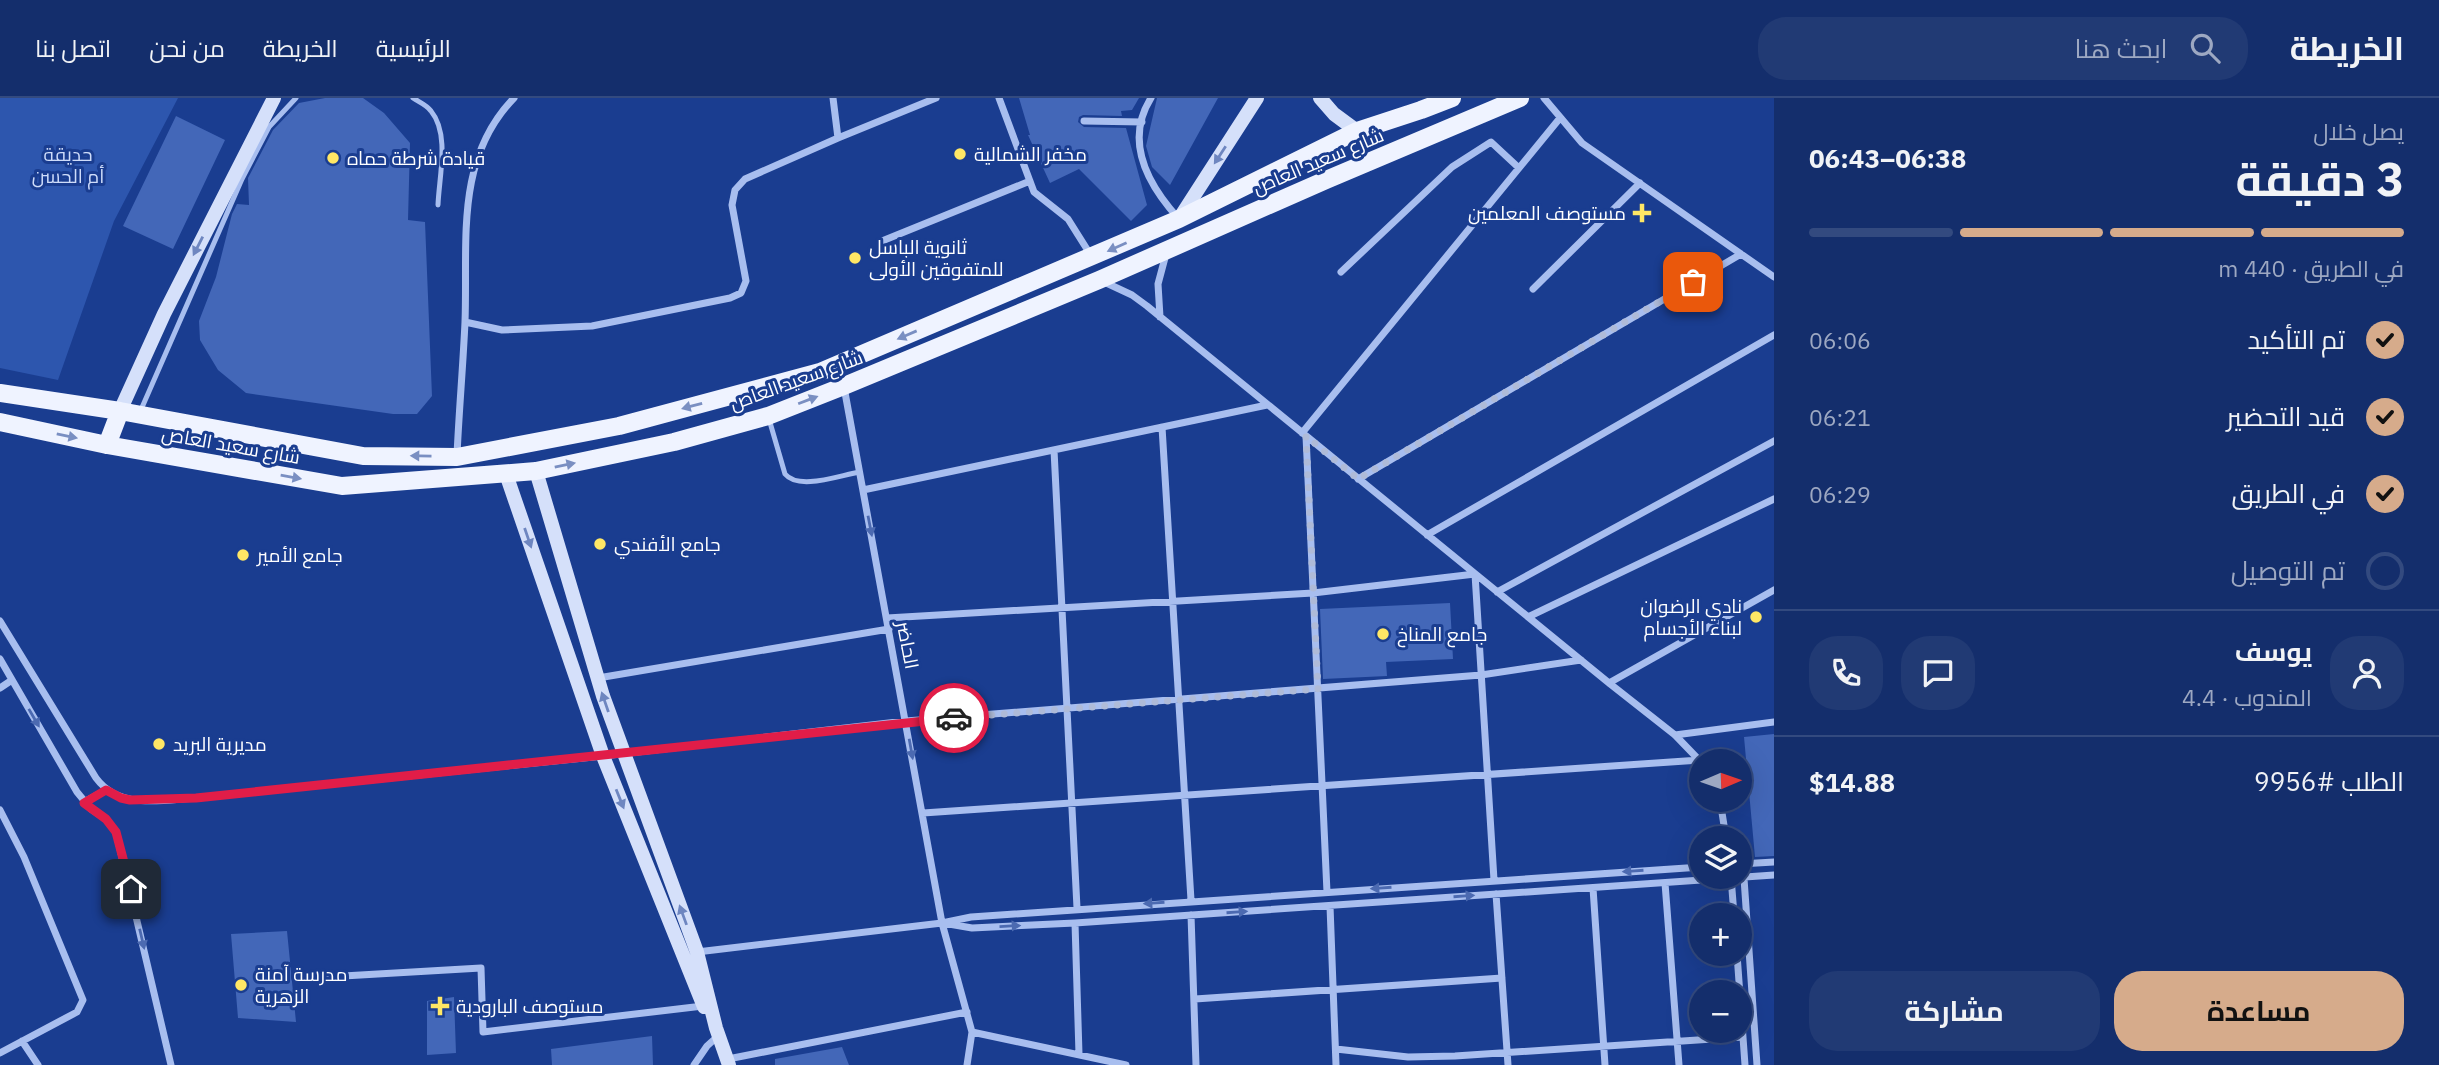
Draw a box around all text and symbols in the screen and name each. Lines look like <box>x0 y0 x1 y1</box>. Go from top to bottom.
search box <box>1758 17 2248 80</box>
text: الخريطة <box>2290 26 2404 69</box>
icon: search <box>2186 29 2224 67</box>
text: ابحث هنا <box>2075 31 2168 65</box>
text: اتصل بنا <box>35 32 111 64</box>
text: من نحن <box>149 32 225 64</box>
text: الخريطة <box>263 32 338 64</box>
text: الرئيسية <box>376 32 451 64</box>
text: يصل خلال <box>2313 116 2404 146</box>
street label: شارع سعيد العاص <box>1249 123 1388 201</box>
text: 06:38–06:43 <box>1809 141 1966 175</box>
park label: حديقة أم الحسن <box>32 142 104 190</box>
place label: مخفر الشمالية <box>974 142 1087 166</box>
place label: قيادة شرطة حماه <box>347 146 485 170</box>
marker: مخفر الشمالية <box>952 146 968 162</box>
one-way arrow <box>1214 146 1227 165</box>
text: 3 دقيقة <box>2235 149 2404 209</box>
marker: قيادة شرطة حماه <box>325 150 341 166</box>
place label: مستوصف المعلمين <box>1468 201 1626 225</box>
marker: مستوصف المعلمين <box>1632 203 1652 223</box>
place label: ثانوية الباسل للمتفوقين الأولى <box>869 235 1004 281</box>
one-way arrow <box>193 236 204 256</box>
one-way arrow <box>1107 241 1127 253</box>
marker: ثانوية الباسل للمتفوقين الأولى <box>847 250 863 266</box>
pin <box>1663 252 1723 312</box>
text: في الطريق · 440 m <box>2218 253 2404 283</box>
icon: bag <box>1674 263 1712 301</box>
icon: check <box>2366 321 2404 359</box>
text: تم التأكيد <box>2248 322 2345 356</box>
text: 06:06 <box>1809 325 1871 355</box>
one-way arrow <box>897 330 918 341</box>
street label: شارع سعيد العاص <box>726 345 867 417</box>
one-way arrow <box>798 395 819 406</box>
icon: check <box>2366 398 2404 436</box>
text: قيد التحضير <box>2226 399 2345 433</box>
one-way arrow <box>681 402 702 412</box>
text: 06:21 <box>1809 402 1871 432</box>
street label: شارع سعيد العاص <box>160 421 302 471</box>
one-way arrow <box>56 431 78 442</box>
one-way arrow <box>409 450 431 462</box>
one-way arrow <box>554 459 576 470</box>
one-way arrow <box>280 472 302 483</box>
icon: check <box>2366 475 2404 513</box>
text: في الطريق <box>2232 476 2345 510</box>
text: 06:29 <box>1809 479 1871 509</box>
one-way arrow <box>865 515 876 537</box>
one-way arrow <box>523 528 534 549</box>
place label: جامع الأفندي <box>614 532 720 559</box>
marker: جامع الأفندي <box>592 536 608 552</box>
place label: جامع الأمير <box>256 543 343 569</box>
marker: جامع الأمير <box>235 547 251 563</box>
text: تم التوصيل <box>2231 553 2345 587</box>
place label: نادي الرضوان لبناء الأجسام <box>1640 594 1742 642</box>
marker: نادي الرضوان لبناء الأجسام <box>1748 609 1764 625</box>
street label: الحاضر <box>891 618 924 671</box>
place label: جامع المناخ <box>1397 622 1487 648</box>
marker: جامع المناخ <box>1375 626 1391 642</box>
text: يوسف <box>2235 634 2312 668</box>
button: phone <box>1809 636 1883 710</box>
button: chat <box>1901 636 1975 710</box>
button: person <box>2330 636 2404 710</box>
text: المندوب · 4.4 <box>2182 682 2312 712</box>
courier <box>919 683 989 753</box>
one-way arrow <box>599 691 610 712</box>
icon: car <box>935 699 973 737</box>
one-way arrow <box>28 709 40 728</box>
place label: مديرية البريد <box>173 732 267 756</box>
marker: مديرية البريد <box>151 736 167 752</box>
one-way arrow <box>906 739 917 761</box>
north arrow <box>1689 749 1752 812</box>
map controls <box>1689 749 1752 1043</box>
text: الطلب #9956 <box>2254 764 2404 798</box>
text: $14.88 <box>1809 765 1895 799</box>
one-way arrow <box>614 789 626 809</box>
button: layers <box>1689 826 1752 889</box>
pin <box>101 859 161 919</box>
one-way arrow <box>1622 866 1644 877</box>
icon: home <box>112 870 150 908</box>
one-way arrow <box>1370 883 1392 894</box>
one-way arrow <box>1453 891 1475 902</box>
one-way arrow <box>1143 897 1165 908</box>
button: + <box>1689 903 1752 966</box>
one-way arrow <box>678 905 689 926</box>
one-way arrow <box>1226 906 1248 917</box>
one-way arrow <box>999 921 1021 932</box>
one-way arrow <box>137 928 148 950</box>
place label: مدرسة آمنة الزهرية <box>255 962 347 1008</box>
button: مشاركة <box>1809 971 2100 1051</box>
button: مساعدة <box>2114 971 2404 1051</box>
marker: مدرسة آمنة الزهرية <box>233 977 249 993</box>
button: − <box>1689 980 1752 1043</box>
place label: مستوصف البارودية <box>456 994 603 1018</box>
marker: مستوصف البارودية <box>430 996 450 1016</box>

